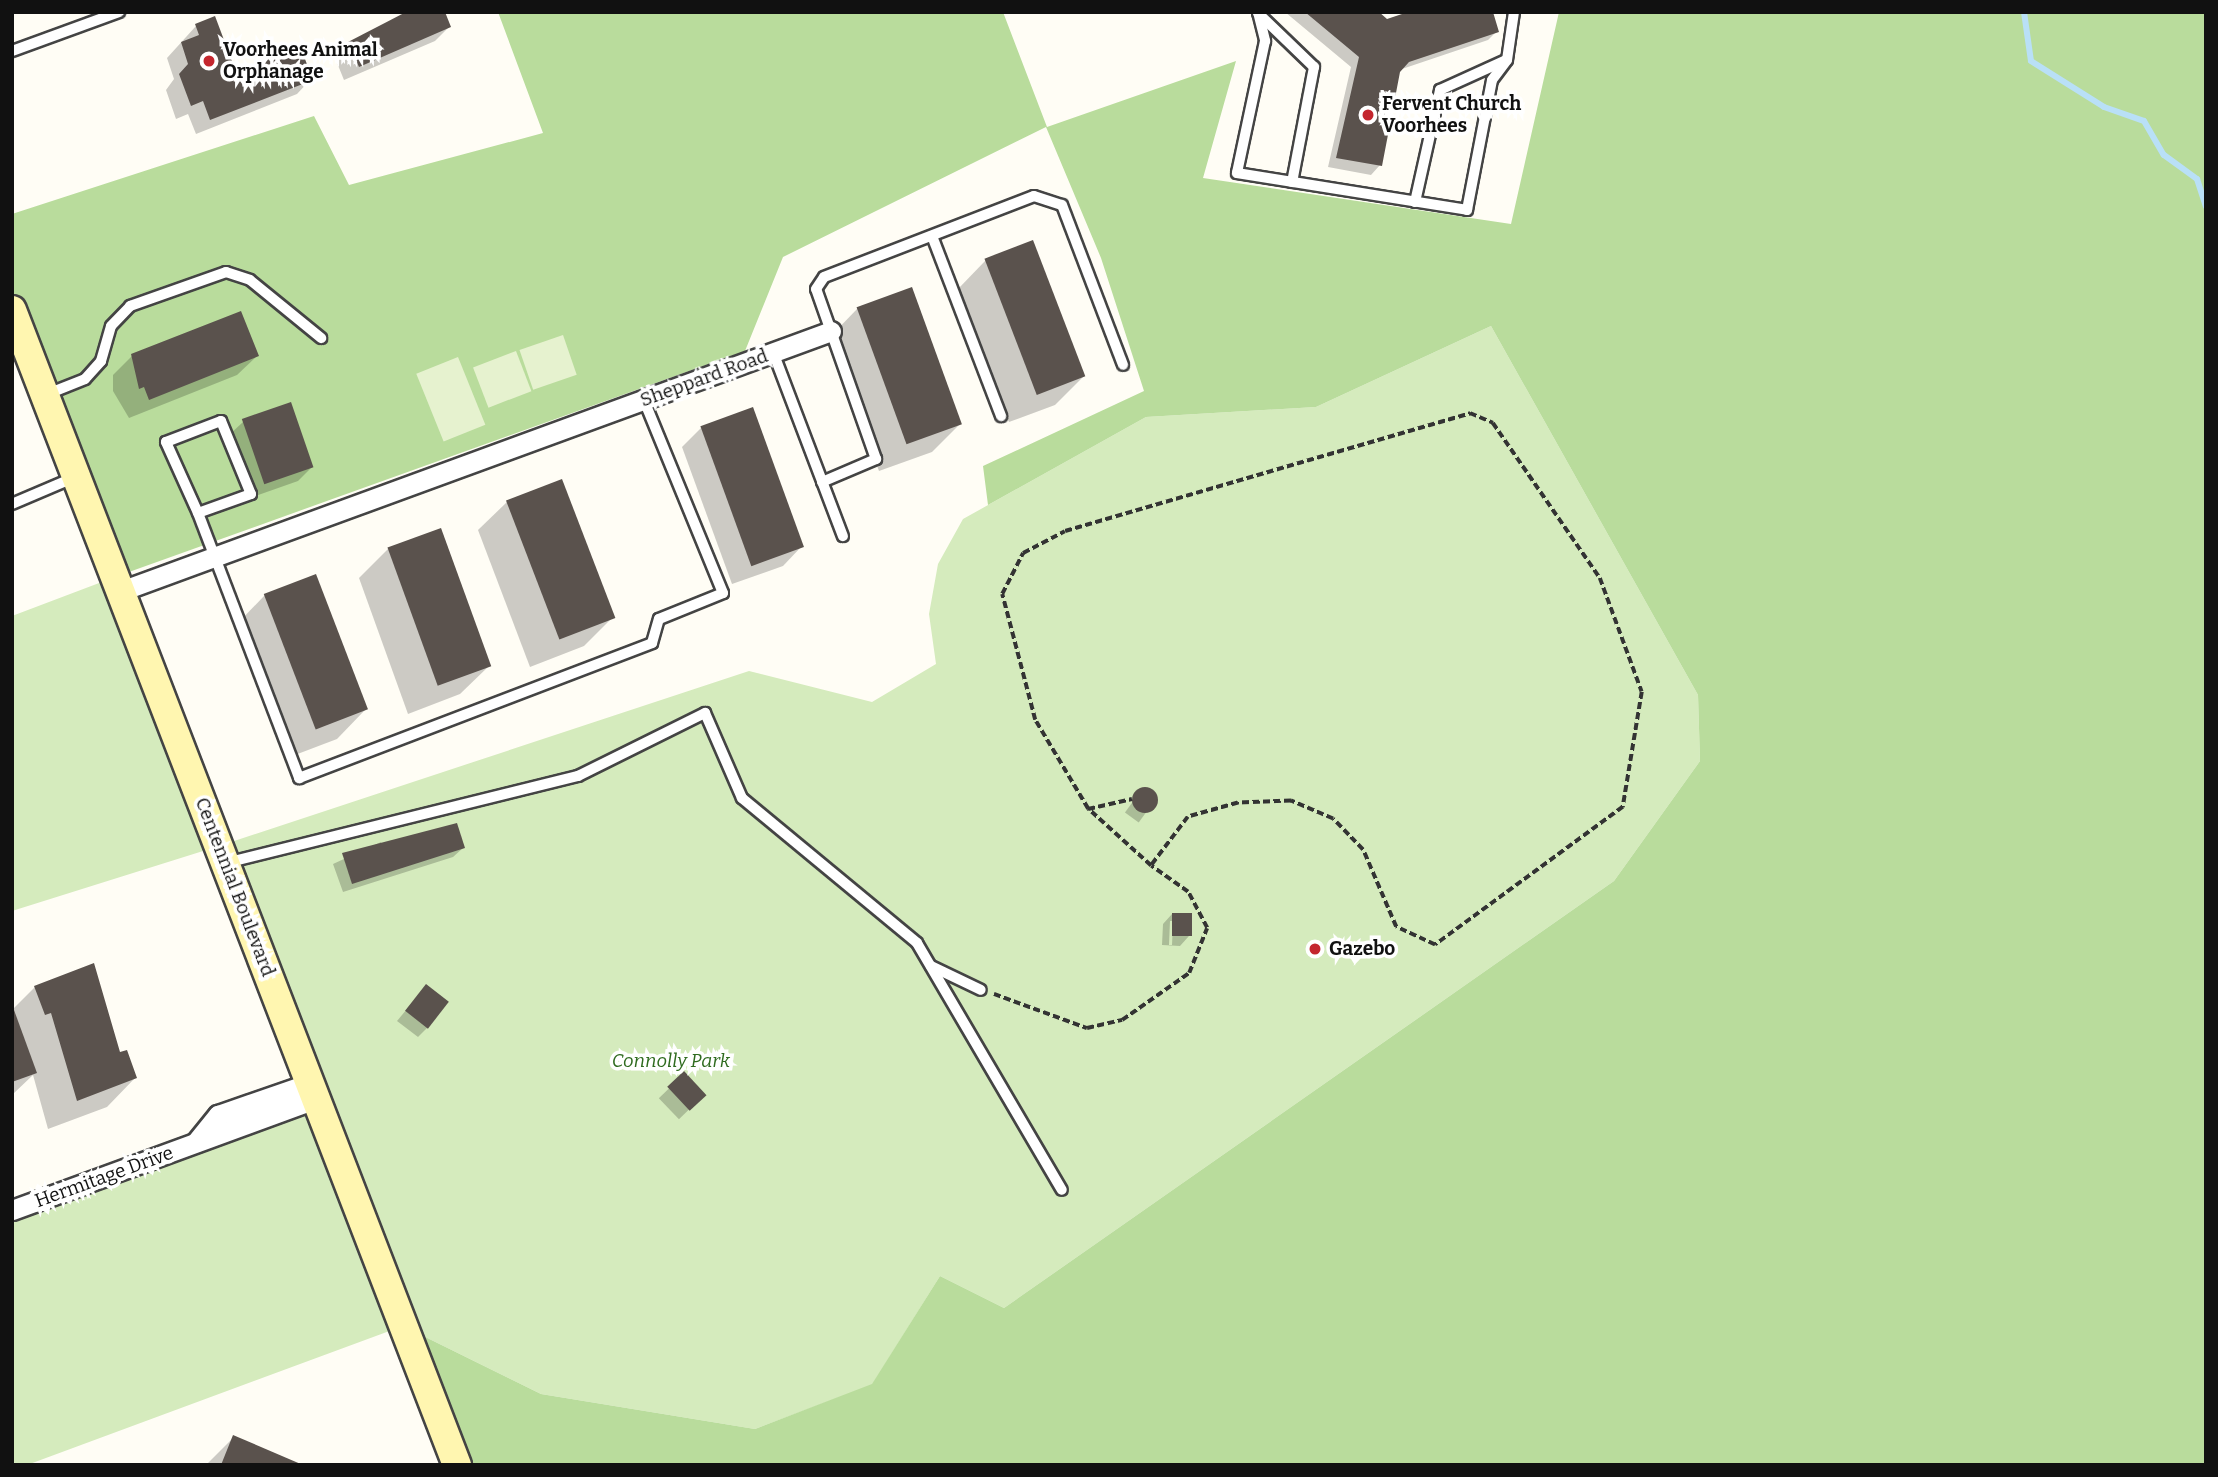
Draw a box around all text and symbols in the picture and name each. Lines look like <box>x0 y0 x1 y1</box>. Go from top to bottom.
place label: Voorhees Animal Orphanage <box>223 39 378 83</box>
marker: Voorhees Animal Orphanage <box>201 53 217 69</box>
place label: Fervent Church Voorhees <box>1382 93 1521 137</box>
marker: Fervent Church Voorhees <box>1360 107 1376 123</box>
street label: Sheppard Road <box>637 344 771 412</box>
street label: Centennial Boulevard <box>190 794 280 980</box>
place label: Gazebo <box>1329 938 1395 960</box>
marker: Gazebo <box>1307 941 1323 957</box>
park label: Connolly Park <box>612 1050 730 1072</box>
street label: Hermitage Drive <box>32 1141 176 1213</box>

